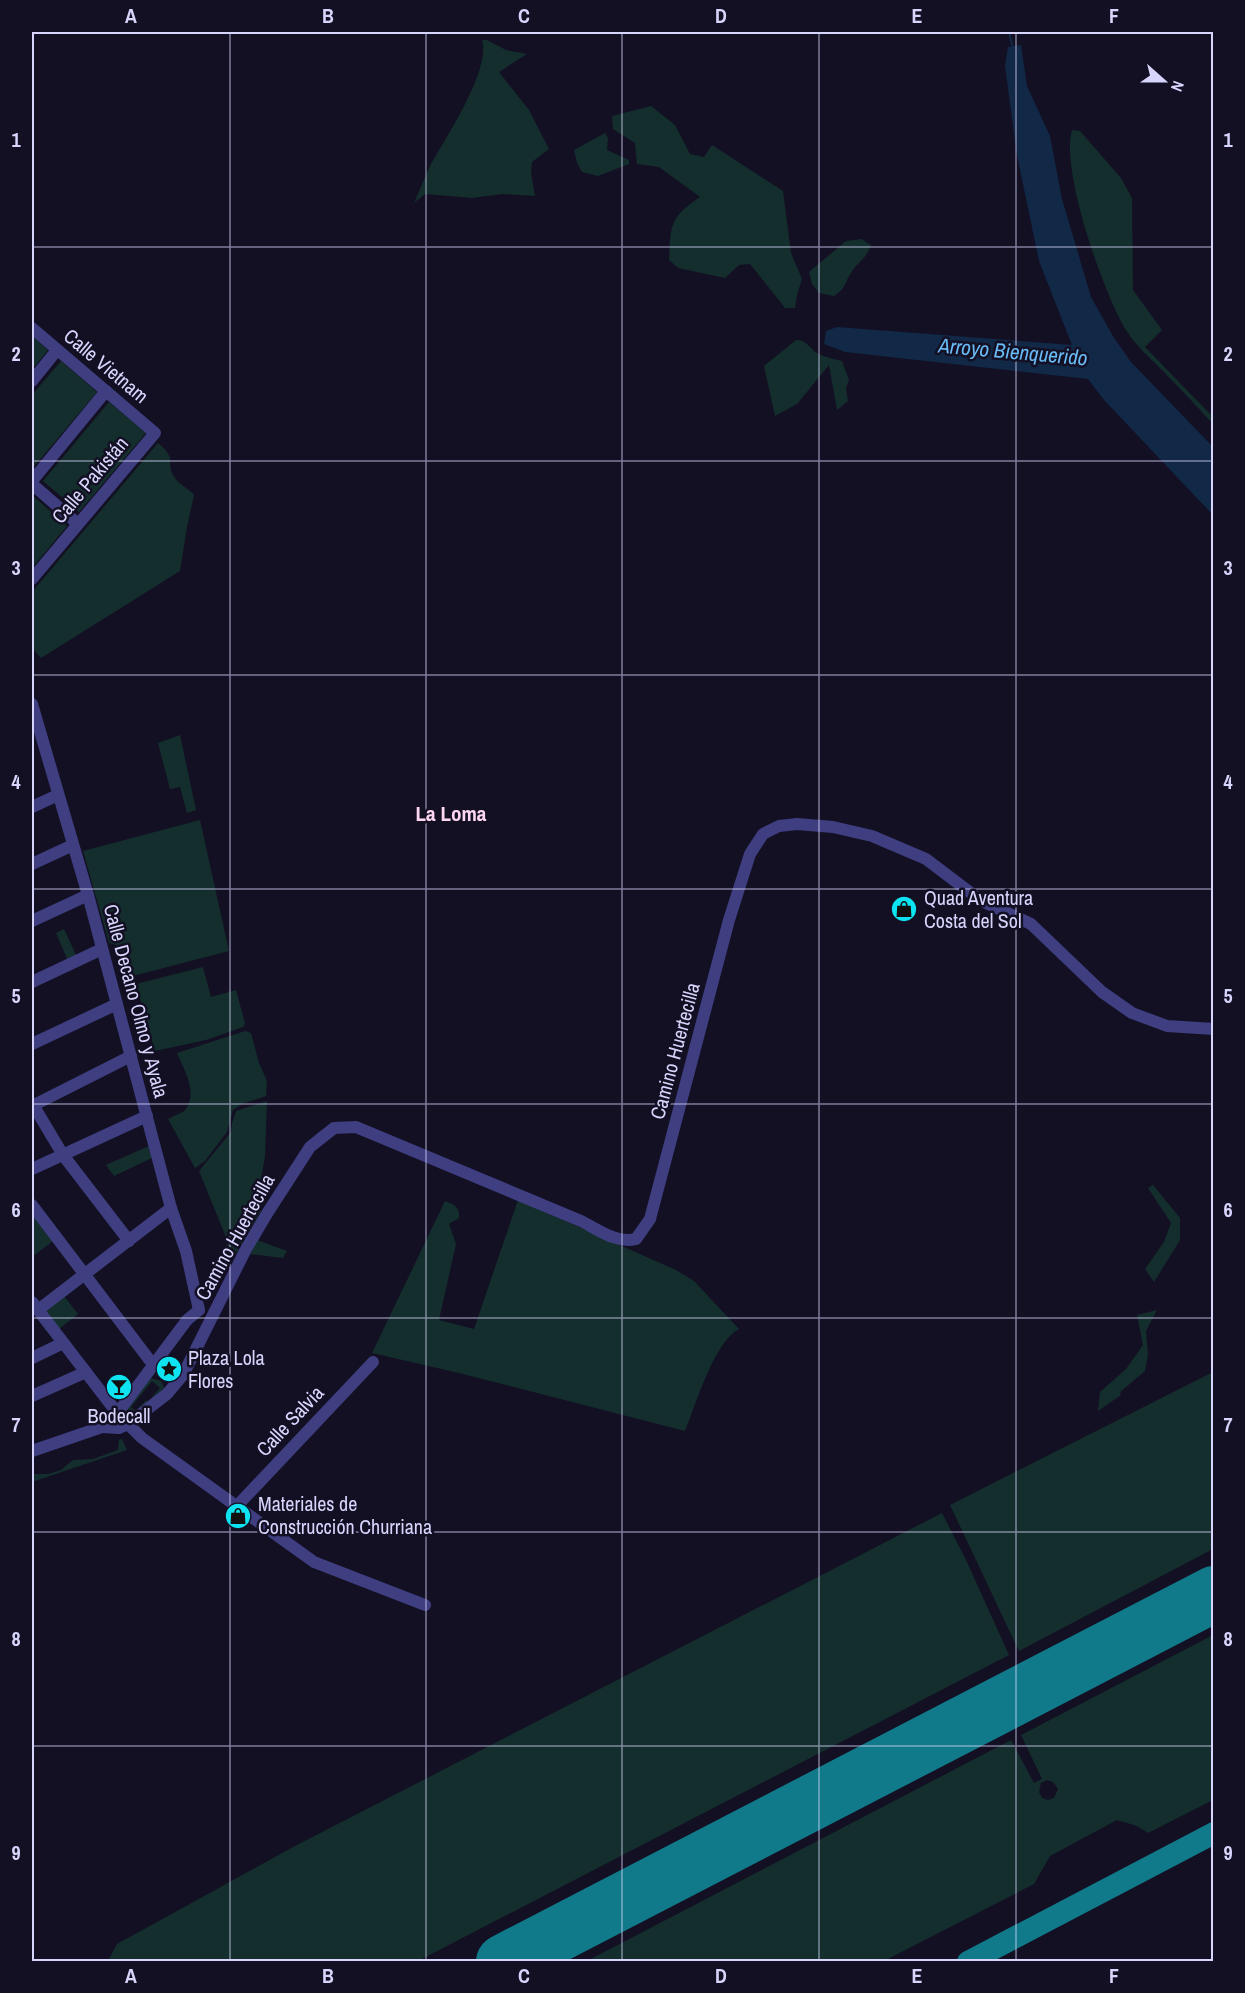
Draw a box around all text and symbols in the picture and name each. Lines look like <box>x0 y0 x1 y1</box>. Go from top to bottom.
text: A <box>125 2 137 29</box>
text: B <box>322 2 334 29</box>
text: C <box>518 2 530 29</box>
text: D <box>715 2 727 29</box>
text: E <box>912 2 923 29</box>
text: F <box>1109 2 1119 29</box>
north arrow <box>1134 51 1194 111</box>
text: N <box>1166 78 1190 95</box>
text: 1 <box>11 126 21 153</box>
text: 1 <box>1223 126 1233 153</box>
street label: Calle Vietnam <box>58 322 154 409</box>
water label: Arroyo Bienquerido <box>936 330 1089 372</box>
text: 2 <box>11 340 21 367</box>
text: 2 <box>1223 340 1233 367</box>
street label: Calle Pakistán <box>45 430 134 529</box>
text: 3 <box>11 554 21 581</box>
text: 3 <box>1223 554 1233 581</box>
text: 4 <box>11 768 21 795</box>
text: 4 <box>1223 768 1233 795</box>
district label: La Loma <box>416 799 487 828</box>
place label: Quad Aventura Costa del Sol <box>924 884 1033 934</box>
shop icon: Quad Aventura Costa del Sol <box>889 894 919 924</box>
street label: Calle Decano Olmo y Ayala <box>98 901 175 1101</box>
street label: Camino Huertecilla <box>643 980 706 1122</box>
text: 5 <box>11 982 21 1009</box>
text: 5 <box>1223 982 1233 1009</box>
street label: Camino Huertecilla <box>189 1169 280 1305</box>
text: 6 <box>11 1196 21 1223</box>
text: 6 <box>1223 1196 1233 1223</box>
place label: Plaza Lola Flores <box>188 1344 265 1394</box>
place icon: Plaza Lola Flores <box>154 1354 184 1384</box>
bar icon: Bodecall <box>104 1372 134 1402</box>
street label: Calle Salvia <box>250 1379 329 1462</box>
place label: Bodecall <box>88 1402 150 1429</box>
text: 7 <box>11 1411 21 1438</box>
text: 7 <box>1223 1411 1233 1438</box>
place label: Materiales de Construcción Churriana <box>258 1490 432 1540</box>
shop icon: Materiales de Construcción Churriana <box>223 1501 253 1531</box>
text: 8 <box>11 1625 21 1652</box>
text: 8 <box>1223 1625 1233 1652</box>
text: 9 <box>11 1839 21 1866</box>
text: 9 <box>1223 1839 1233 1866</box>
text: A <box>125 1962 137 1989</box>
text: B <box>322 1962 334 1989</box>
text: C <box>518 1962 530 1989</box>
text: D <box>715 1962 727 1989</box>
text: E <box>912 1962 923 1989</box>
text: F <box>1109 1962 1119 1989</box>

